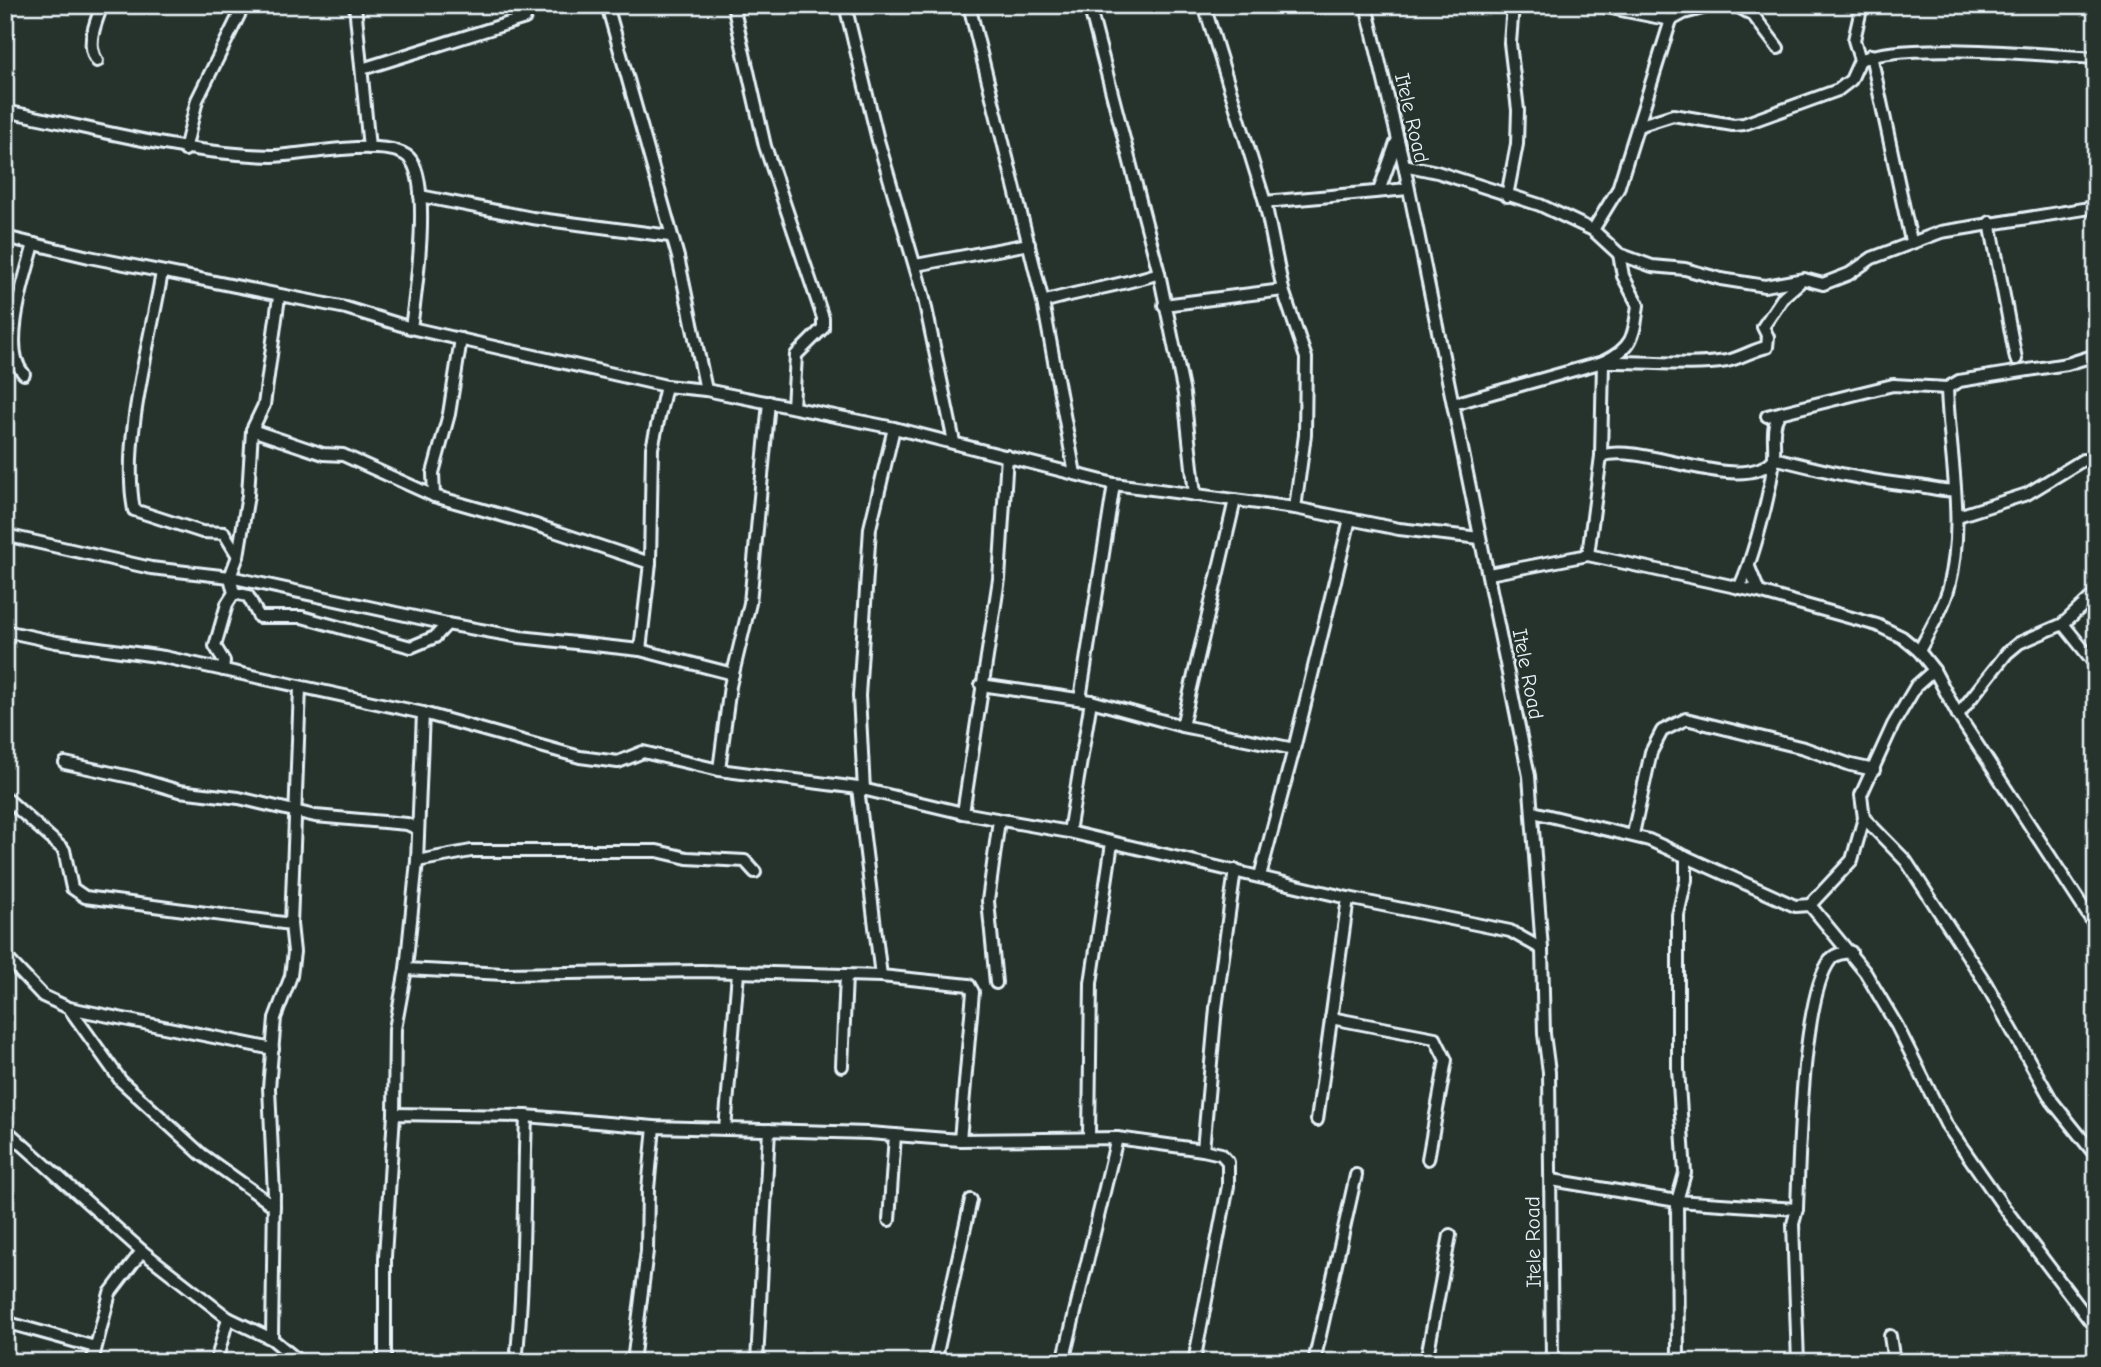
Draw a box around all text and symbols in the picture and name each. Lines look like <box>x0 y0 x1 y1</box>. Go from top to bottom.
street label: Itele Road <box>1390 71 1434 165</box>
street label: Itele Road <box>1507 627 1549 721</box>
street label: Itele Road <box>1520 1196 1546 1288</box>

